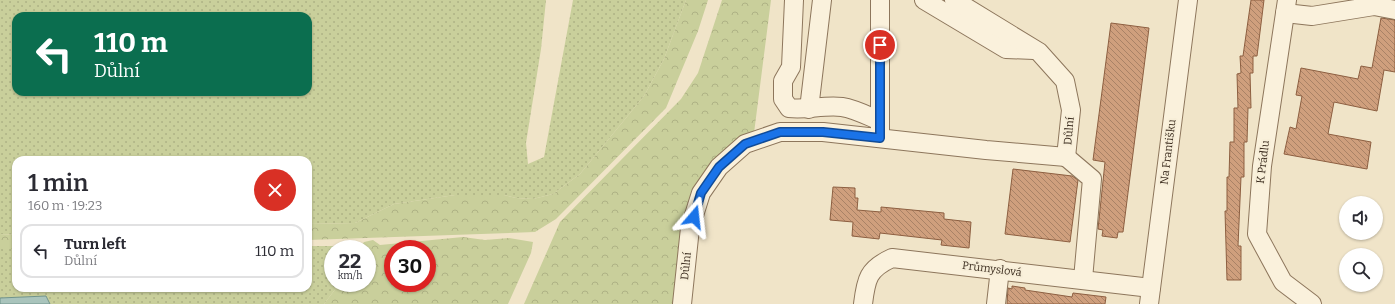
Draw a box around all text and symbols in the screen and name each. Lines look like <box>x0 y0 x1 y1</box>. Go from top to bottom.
text: 110 m <box>94 26 168 59</box>
icon: left <box>28 28 80 80</box>
pin <box>863 28 897 62</box>
icon: arrive <box>869 34 891 56</box>
text: Důlní <box>94 60 140 82</box>
street label: Důlní <box>1061 116 1077 146</box>
street label: Na Františku <box>1158 118 1178 185</box>
street label: K Prádlu <box>1254 139 1272 184</box>
text: 1 min <box>28 169 88 197</box>
button: close <box>254 169 296 211</box>
position arrow <box>673 196 715 238</box>
map controls <box>1339 196 1383 292</box>
button: sound <box>1339 196 1383 240</box>
text: 160 m · 19:23 <box>28 198 102 213</box>
text: Turn left <box>64 235 126 253</box>
icon: left <box>30 240 52 262</box>
speed limit sign: 30 <box>384 240 436 292</box>
text: 110 m <box>255 242 294 260</box>
button: search <box>1339 248 1383 292</box>
text: 22 <box>339 249 361 273</box>
street label: Důlní <box>678 251 694 281</box>
text: Důlní <box>64 253 97 268</box>
street label: Průmyslová <box>961 259 1023 279</box>
text: km/h <box>338 270 362 282</box>

